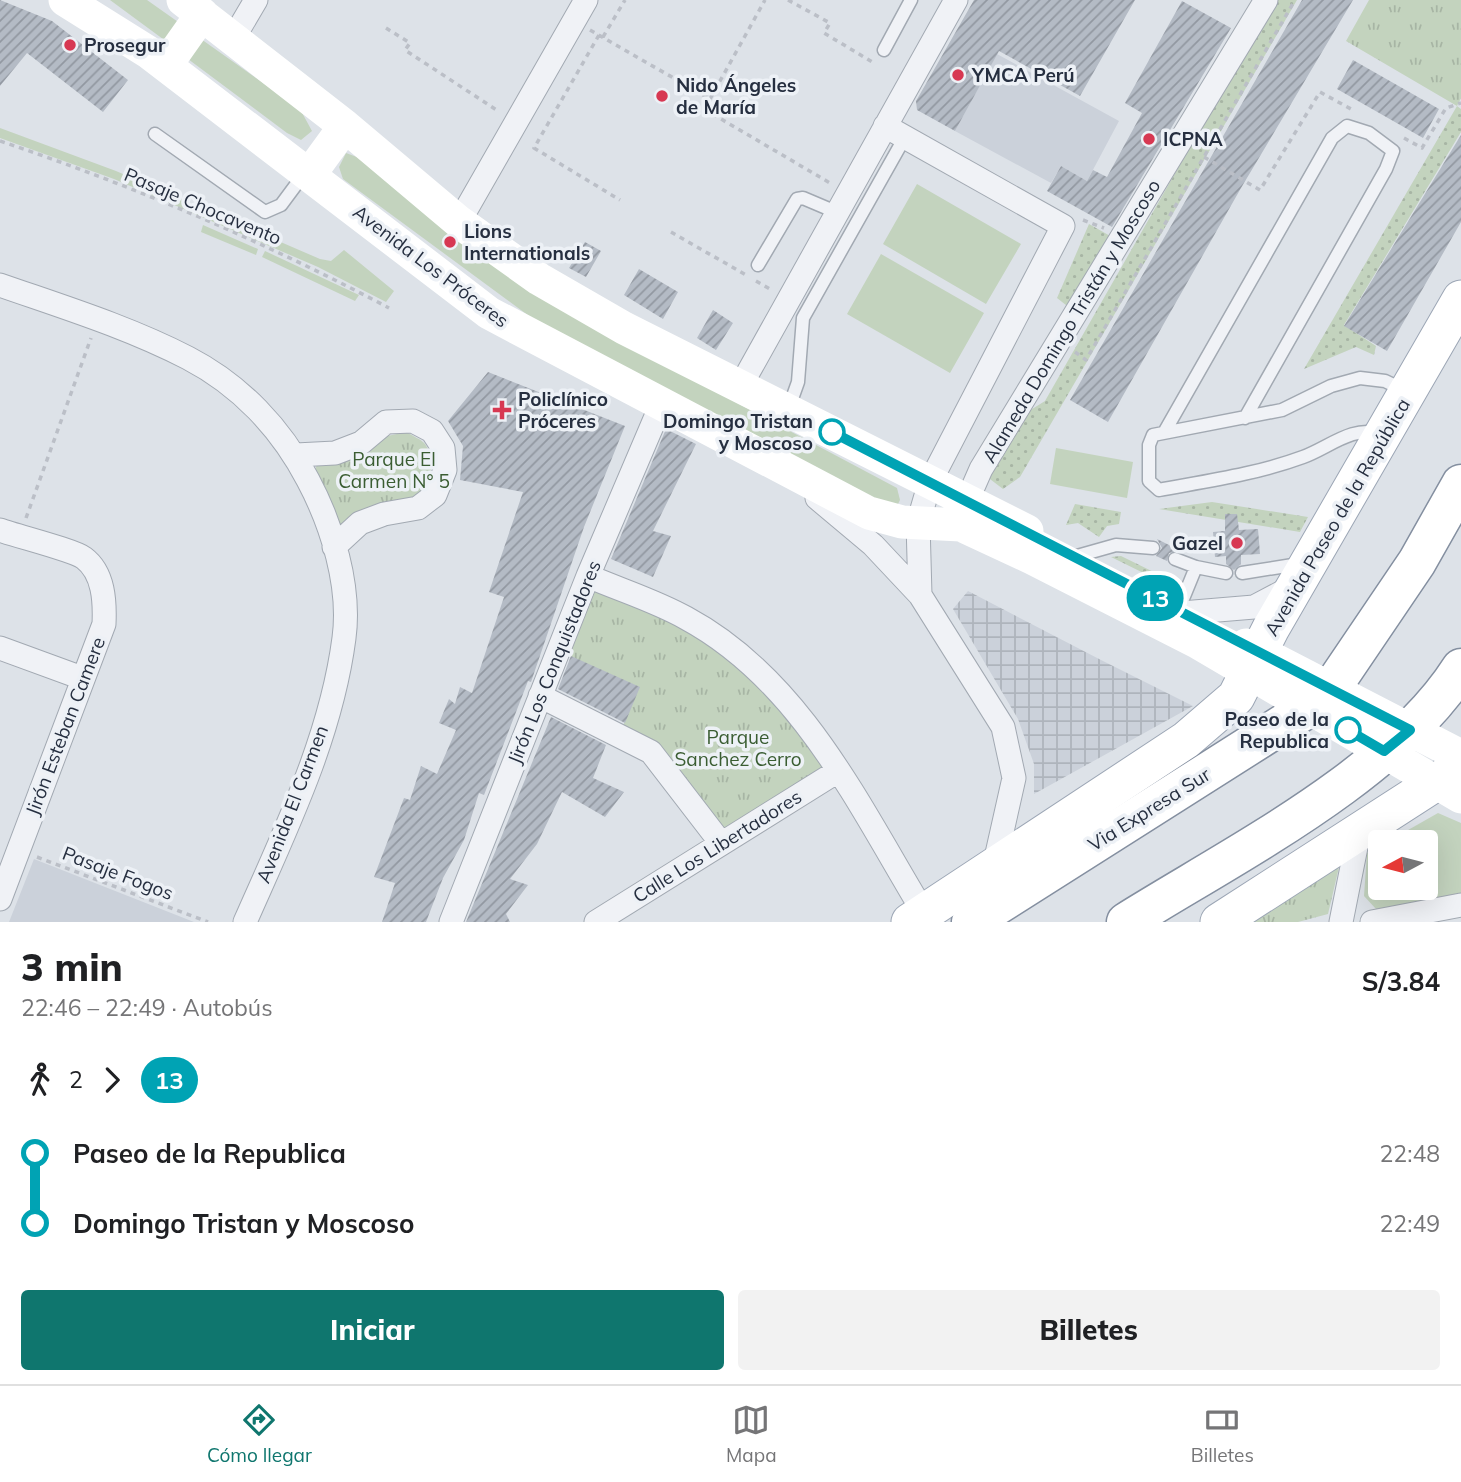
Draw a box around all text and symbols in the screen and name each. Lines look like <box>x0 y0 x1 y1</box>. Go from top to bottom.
place label: Prosegur <box>84 33 166 57</box>
marker: Prosegur <box>62 37 78 53</box>
place label: YMCA Perú <box>971 63 1075 87</box>
marker: YMCA Perú <box>950 67 966 83</box>
place label: Nido Ángeles de María <box>676 73 796 119</box>
marker: Nido Ángeles de María <box>654 88 670 104</box>
place label: ICPNA <box>1163 127 1223 151</box>
marker: ICPNA <box>1141 131 1157 147</box>
street label: Pasaje Chocavento <box>121 162 285 250</box>
street label: Alameda Domingo Tristán y Moscoso <box>977 175 1165 467</box>
street label: Avenida Los Próceres <box>348 200 514 332</box>
place label: Lions Internationals <box>464 219 590 265</box>
marker: Lions Internationals <box>442 234 458 250</box>
place label: Policlínico Próceres <box>518 387 608 433</box>
street label: Avenida Paseo de la República <box>1259 394 1415 640</box>
marker: Policlínico Próceres <box>492 400 512 420</box>
place label: Domingo Tristan y Moscoso <box>663 409 813 455</box>
marker: Domingo Tristan y Moscoso <box>819 419 845 445</box>
park label: Parque El Carmen N° 5 <box>338 447 450 493</box>
place label: Gazel <box>1172 531 1223 555</box>
marker: Gazel <box>1229 535 1245 551</box>
street label: Jirón Los Conquistadores <box>502 557 606 767</box>
line badge: 13 <box>1124 575 1186 621</box>
text: 13 <box>1141 583 1169 613</box>
street label: Jirón Esteban Camere <box>20 634 110 818</box>
place label: Paseo de la Republica <box>1224 707 1329 753</box>
marker: Paseo de la Republica <box>1335 717 1361 743</box>
street label: Avenida El Carmen <box>251 722 333 886</box>
park label: Parque Sanchez Cerro <box>674 725 802 771</box>
street label: Via Expresa Sur <box>1083 762 1215 856</box>
street label: Calle Los Libertadores <box>628 784 806 908</box>
north arrow <box>1368 830 1438 900</box>
map controls <box>1368 830 1438 900</box>
street label: Pasaje Fogos <box>59 841 177 905</box>
text: 3 min <box>21 943 123 991</box>
text: S/3.84 <box>1362 965 1440 998</box>
text: 22:46 – 22:49 · Autobús <box>21 993 273 1022</box>
icon: walk <box>21 1061 59 1099</box>
icon: forward <box>93 1061 131 1099</box>
text: 2 <box>69 1065 83 1094</box>
text: 13 <box>155 1065 184 1095</box>
text: Paseo de la Republica <box>73 1137 346 1170</box>
text: 22:48 <box>1380 1139 1440 1168</box>
text: Domingo Tristan y Moscoso <box>73 1207 414 1240</box>
text: 22:49 <box>1380 1209 1440 1238</box>
button: Iniciar <box>21 1290 724 1370</box>
button: Billetes <box>738 1290 1440 1370</box>
tab: Cómo llegar <box>207 1401 312 1467</box>
tab: Mapa <box>726 1401 777 1467</box>
tab: Billetes <box>1191 1401 1254 1467</box>

